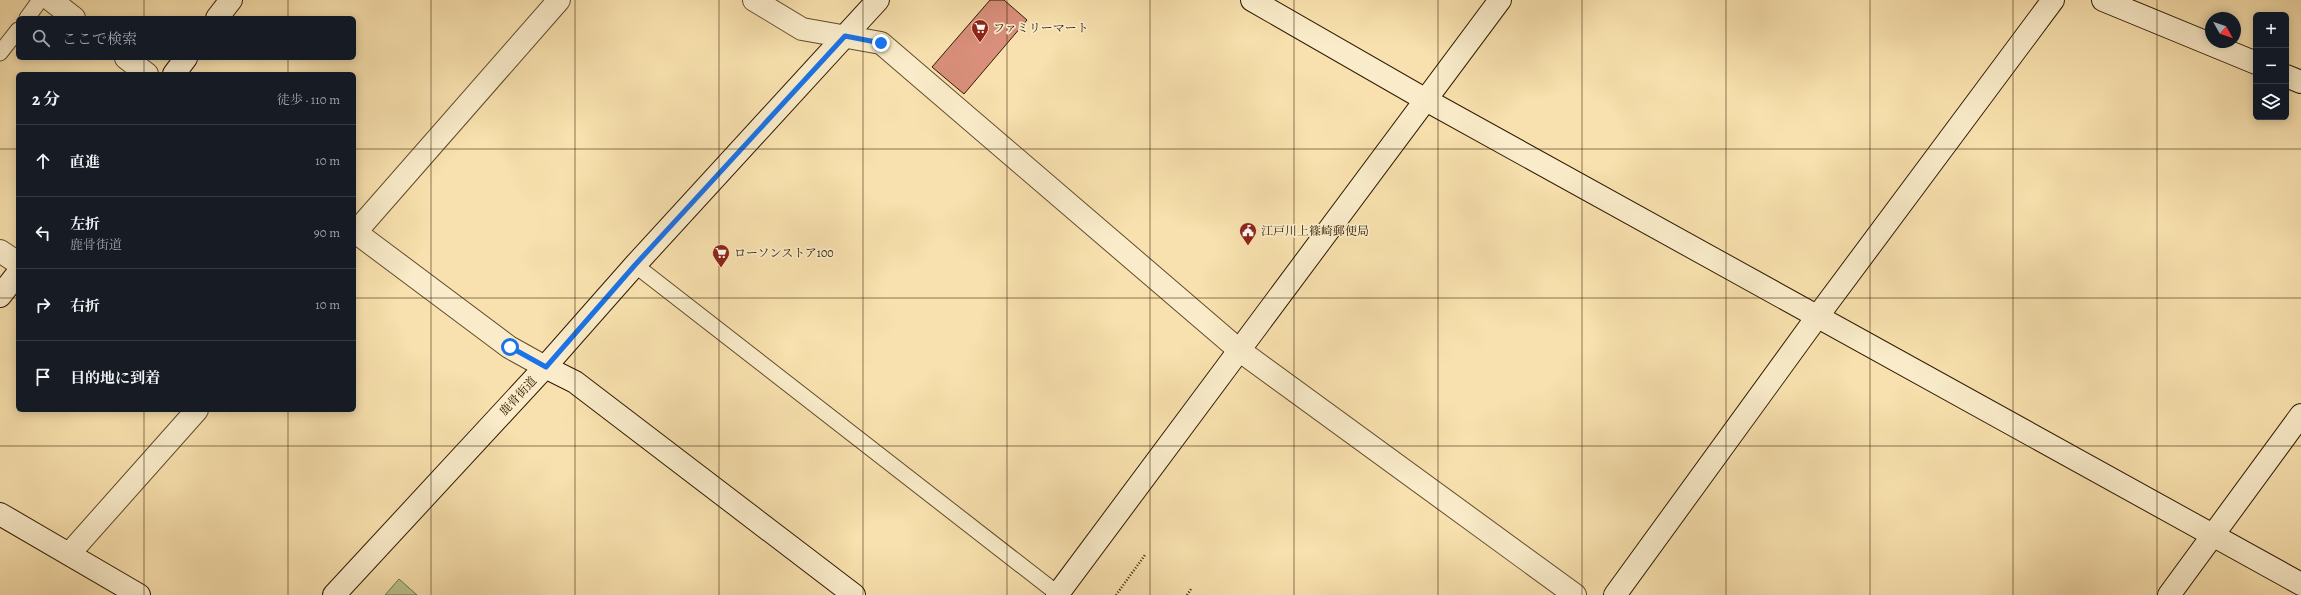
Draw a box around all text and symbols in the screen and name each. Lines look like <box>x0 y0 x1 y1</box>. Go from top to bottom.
north arrow <box>2205 12 2241 48</box>
map controls <box>2253 12 2289 120</box>
button: + <box>2253 12 2289 48</box>
search box <box>16 16 356 60</box>
supermarket icon: ファミリーマート <box>970 18 990 43</box>
place label: ファミリーマート <box>993 20 1089 36</box>
icon: search <box>30 27 52 49</box>
text: ここで検索 <box>62 29 137 49</box>
route end <box>872 34 890 52</box>
button: − <box>2253 48 2289 84</box>
button: layers <box>2253 84 2289 120</box>
text: 2 分 <box>32 88 60 111</box>
text: 徒歩 · 110 m <box>277 91 340 108</box>
icon: ahead <box>32 150 54 172</box>
text: 直進 <box>70 152 100 172</box>
text: 10 m <box>315 152 340 169</box>
text: 左折 <box>70 214 100 234</box>
public building icon: 江戸川上篠崎郵便局 <box>1238 221 1258 246</box>
icon: left <box>32 222 54 244</box>
place label: 江戸川上篠崎郵便局 <box>1261 223 1369 239</box>
text: 90 m <box>314 224 340 241</box>
text: 鹿骨街道 <box>70 236 122 253</box>
supermarket icon: ローソンストア100 <box>711 243 731 268</box>
place label: ローソンストア100 <box>734 245 834 261</box>
icon: right <box>32 294 54 316</box>
text: 右折 <box>70 296 100 316</box>
text: 10 m <box>315 296 340 313</box>
route start <box>501 338 519 356</box>
icon: arrive <box>32 366 54 388</box>
text: 目的地に到着 <box>70 368 160 388</box>
street label: 鹿骨街道 <box>496 373 540 419</box>

